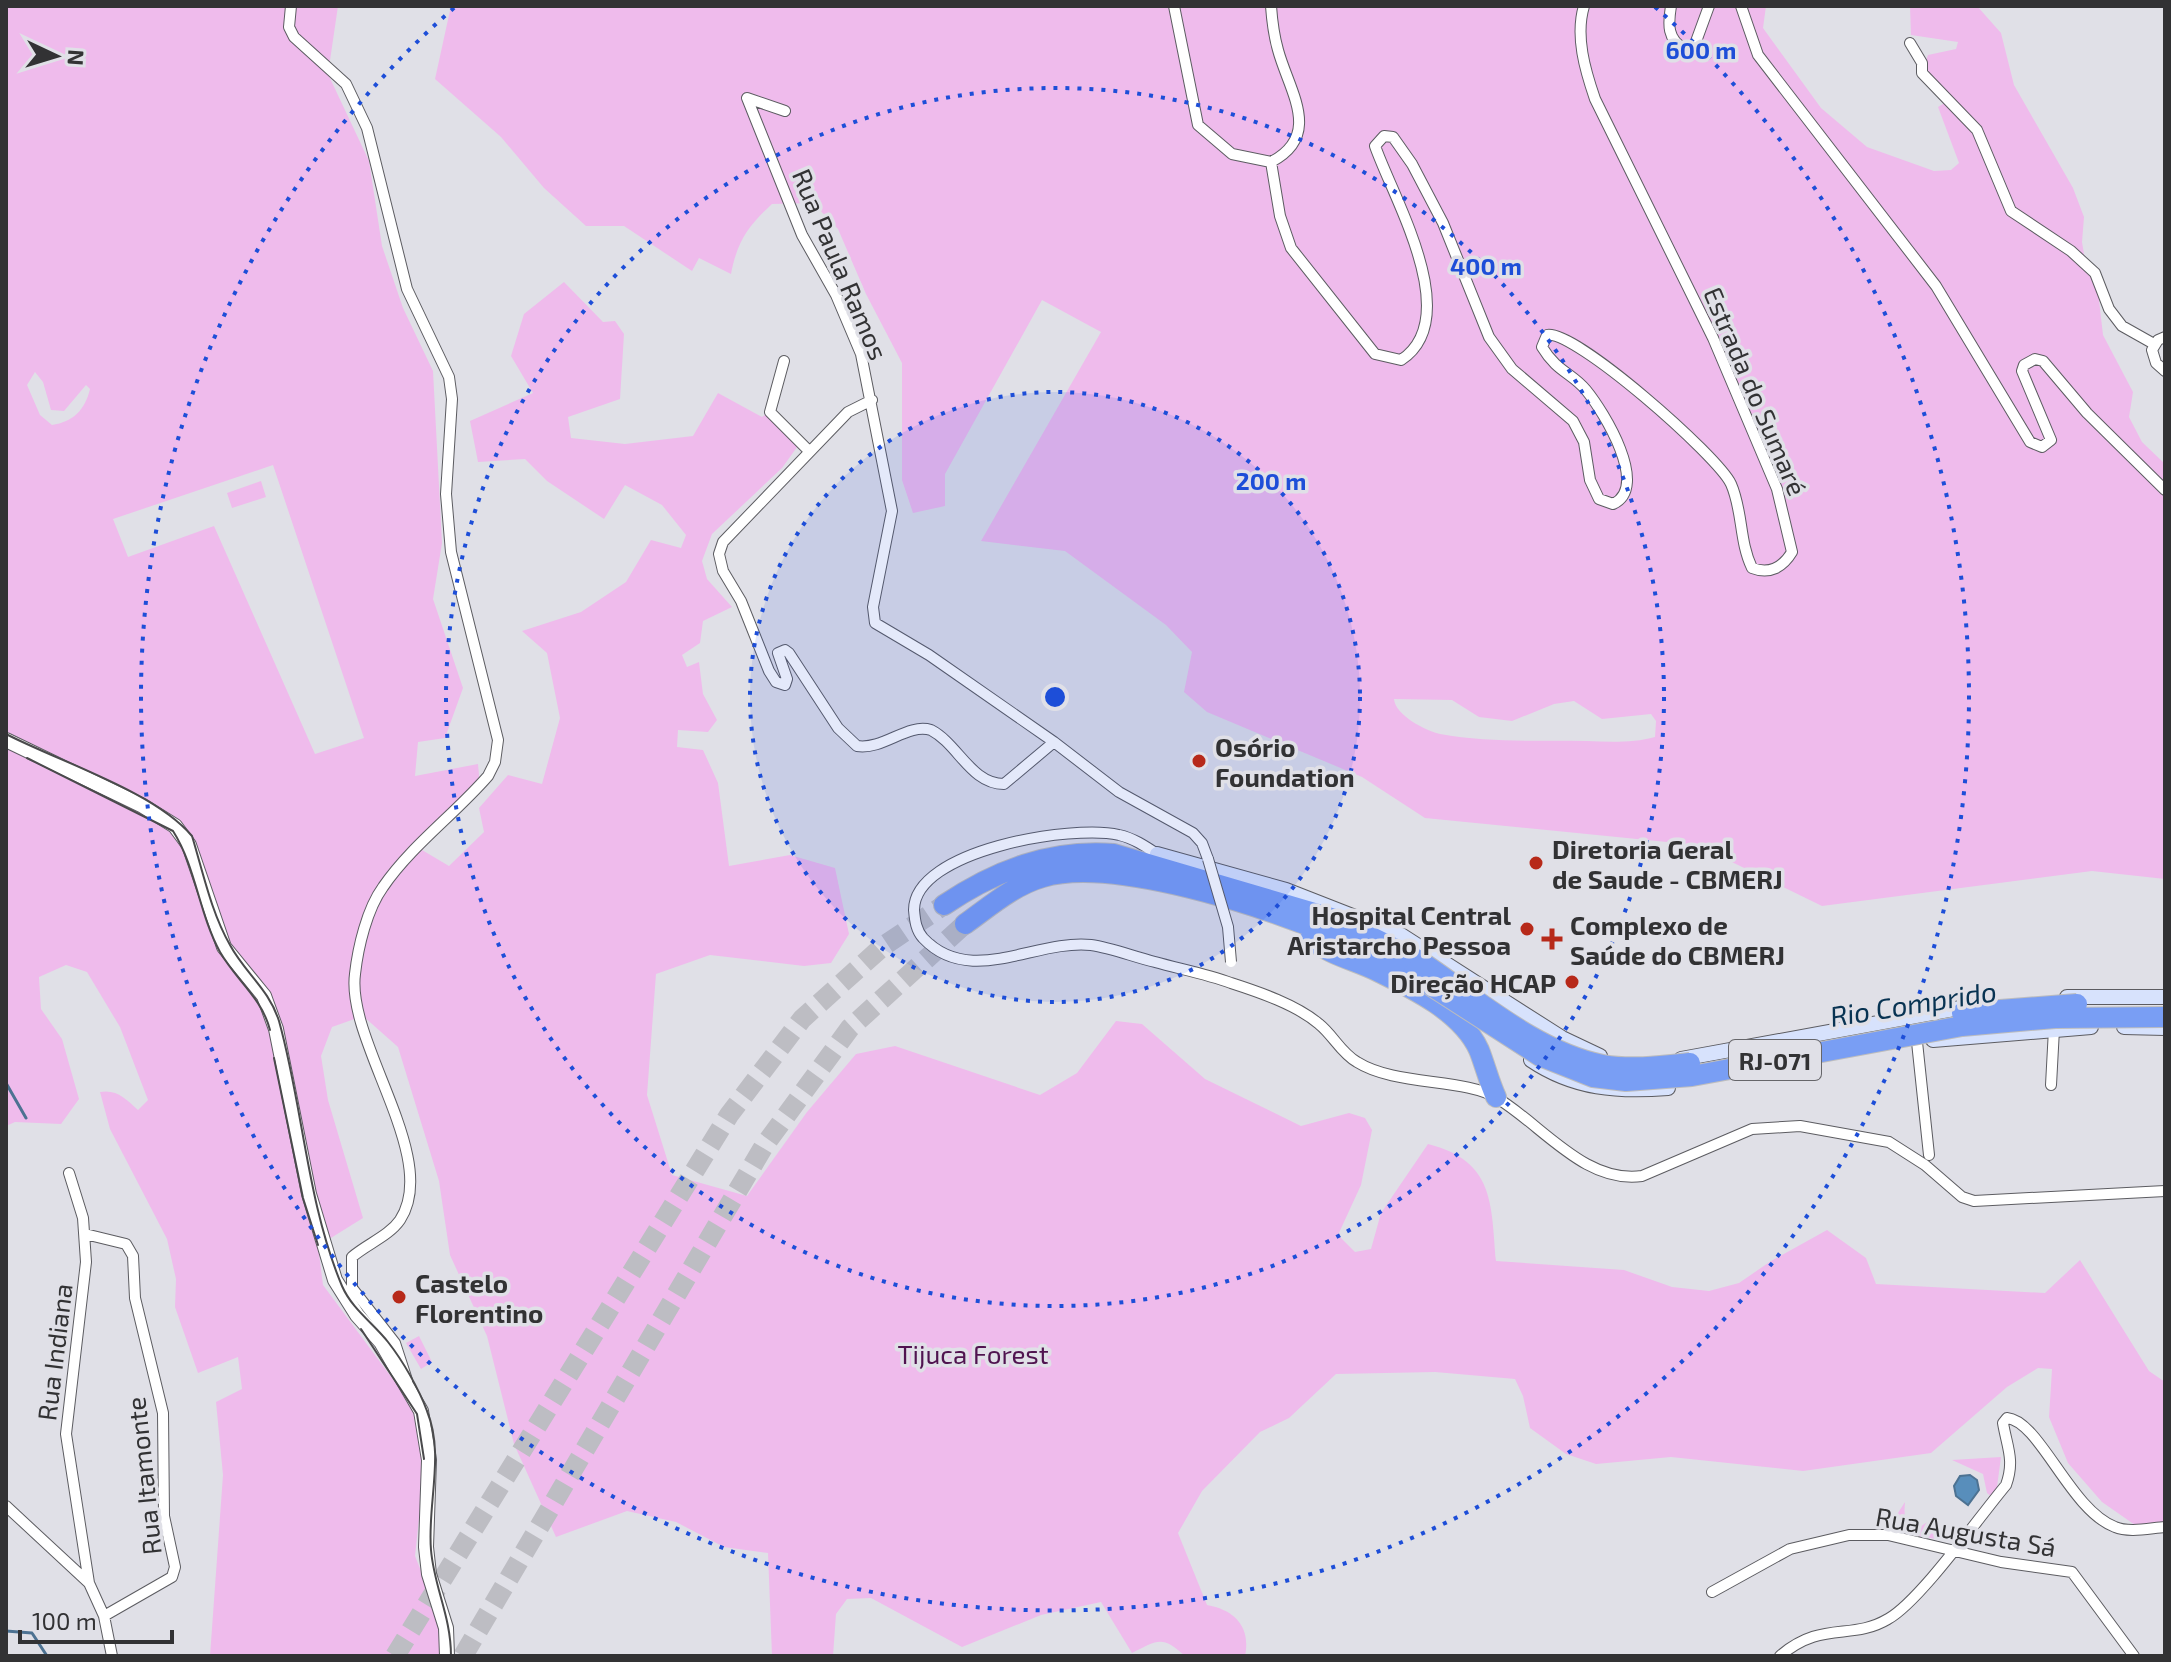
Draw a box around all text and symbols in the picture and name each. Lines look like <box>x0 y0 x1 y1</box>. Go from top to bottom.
north arrow <box>16 16 96 96</box>
text: 600 m <box>1666 35 1736 64</box>
text: N <box>63 49 90 66</box>
street label: Rua Paula Ramos <box>787 164 895 364</box>
text: 400 m <box>1450 251 1522 280</box>
street label: Estrada do Sumaré <box>1698 282 1814 500</box>
text: 200 m <box>1236 466 1306 495</box>
centre of rings <box>1041 683 1069 711</box>
place label: Osório Foundation <box>1215 731 1355 792</box>
marker: Osório Foundation <box>1190 752 1208 770</box>
place label: Diretoria Geral de Saude - CBMERJ <box>1552 833 1783 894</box>
marker: Diretoria Geral de Saude - CBMERJ <box>1527 854 1545 872</box>
place label: Hospital Central Aristarcho Pessoa <box>1287 899 1511 960</box>
place label: Complexo de Saúde do CBMERJ <box>1570 909 1785 970</box>
marker: Hospital Central Aristarcho Pessoa <box>1518 920 1536 938</box>
marker: Complexo de Saúde do CBMERJ <box>1541 928 1563 950</box>
place label: Direção HCAP <box>1390 967 1556 1000</box>
marker: Direção HCAP <box>1563 973 1581 991</box>
water label: Rio Comprido <box>1827 973 1999 1033</box>
road number: RJ-071 <box>1729 1040 1821 1080</box>
place label: Castelo Florentino <box>415 1267 543 1328</box>
street label: Rua Indiana <box>30 1282 78 1422</box>
marker: Castelo Florentino <box>390 1288 408 1306</box>
park label: Tijuca Forest <box>897 1338 1049 1369</box>
street label: Rua Itamonte <box>119 1396 167 1556</box>
street label: Rua Augusta Sá <box>1873 1500 2059 1562</box>
scale bar <box>20 1594 172 1644</box>
text: 100 m <box>32 1606 97 1635</box>

